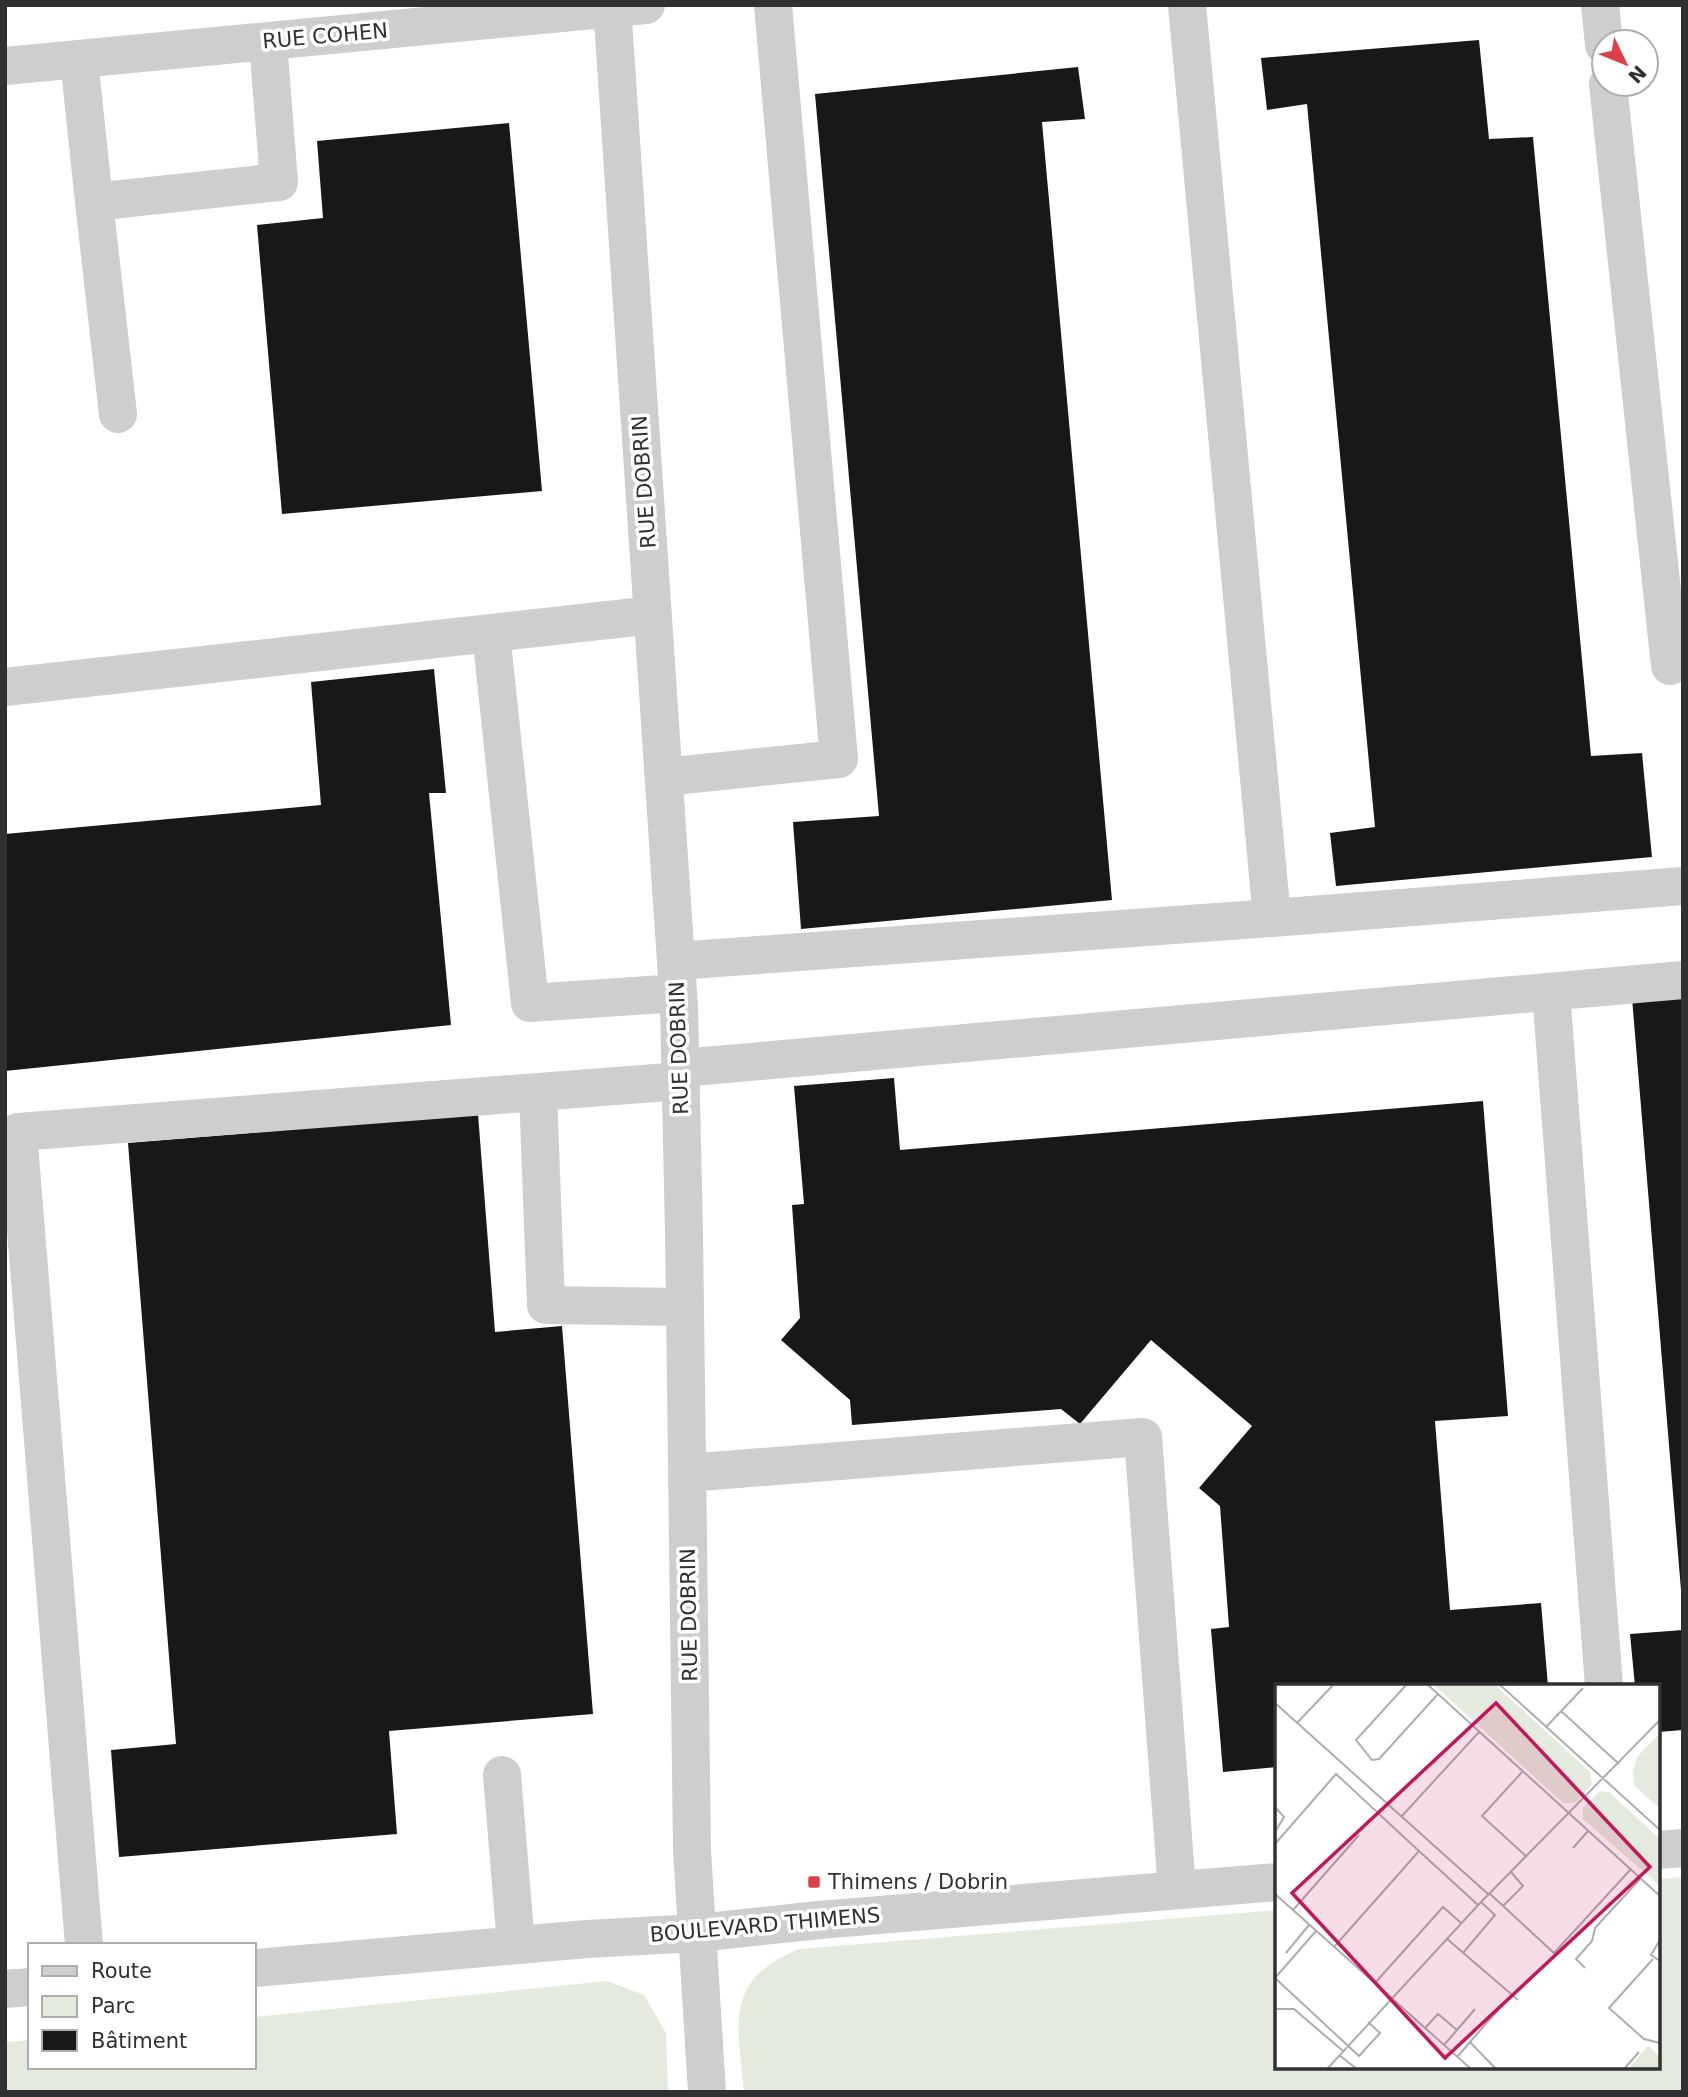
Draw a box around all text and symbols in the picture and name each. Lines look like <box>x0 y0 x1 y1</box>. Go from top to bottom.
street label: RUE COHEN <box>261 19 389 53</box>
north arrow <box>1590 28 1660 98</box>
text: N <box>1624 61 1651 88</box>
street label: RUE DOBRIN <box>627 415 661 549</box>
street label: RUE DOBRIN <box>665 981 693 1115</box>
street label: RUE DOBRIN <box>676 1548 702 1682</box>
inset map <box>1275 1684 1660 2069</box>
place label: Thimens / Dobrin <box>827 1870 1008 1894</box>
marker: Thimens / Dobrin <box>806 1874 822 1890</box>
street label: BOULEVARD THIMENS <box>649 1903 881 1947</box>
legend <box>28 1943 256 2069</box>
text: Route <box>91 1959 152 1983</box>
text: Parc <box>91 1994 135 2018</box>
text: Bâtiment <box>91 2029 187 2053</box>

